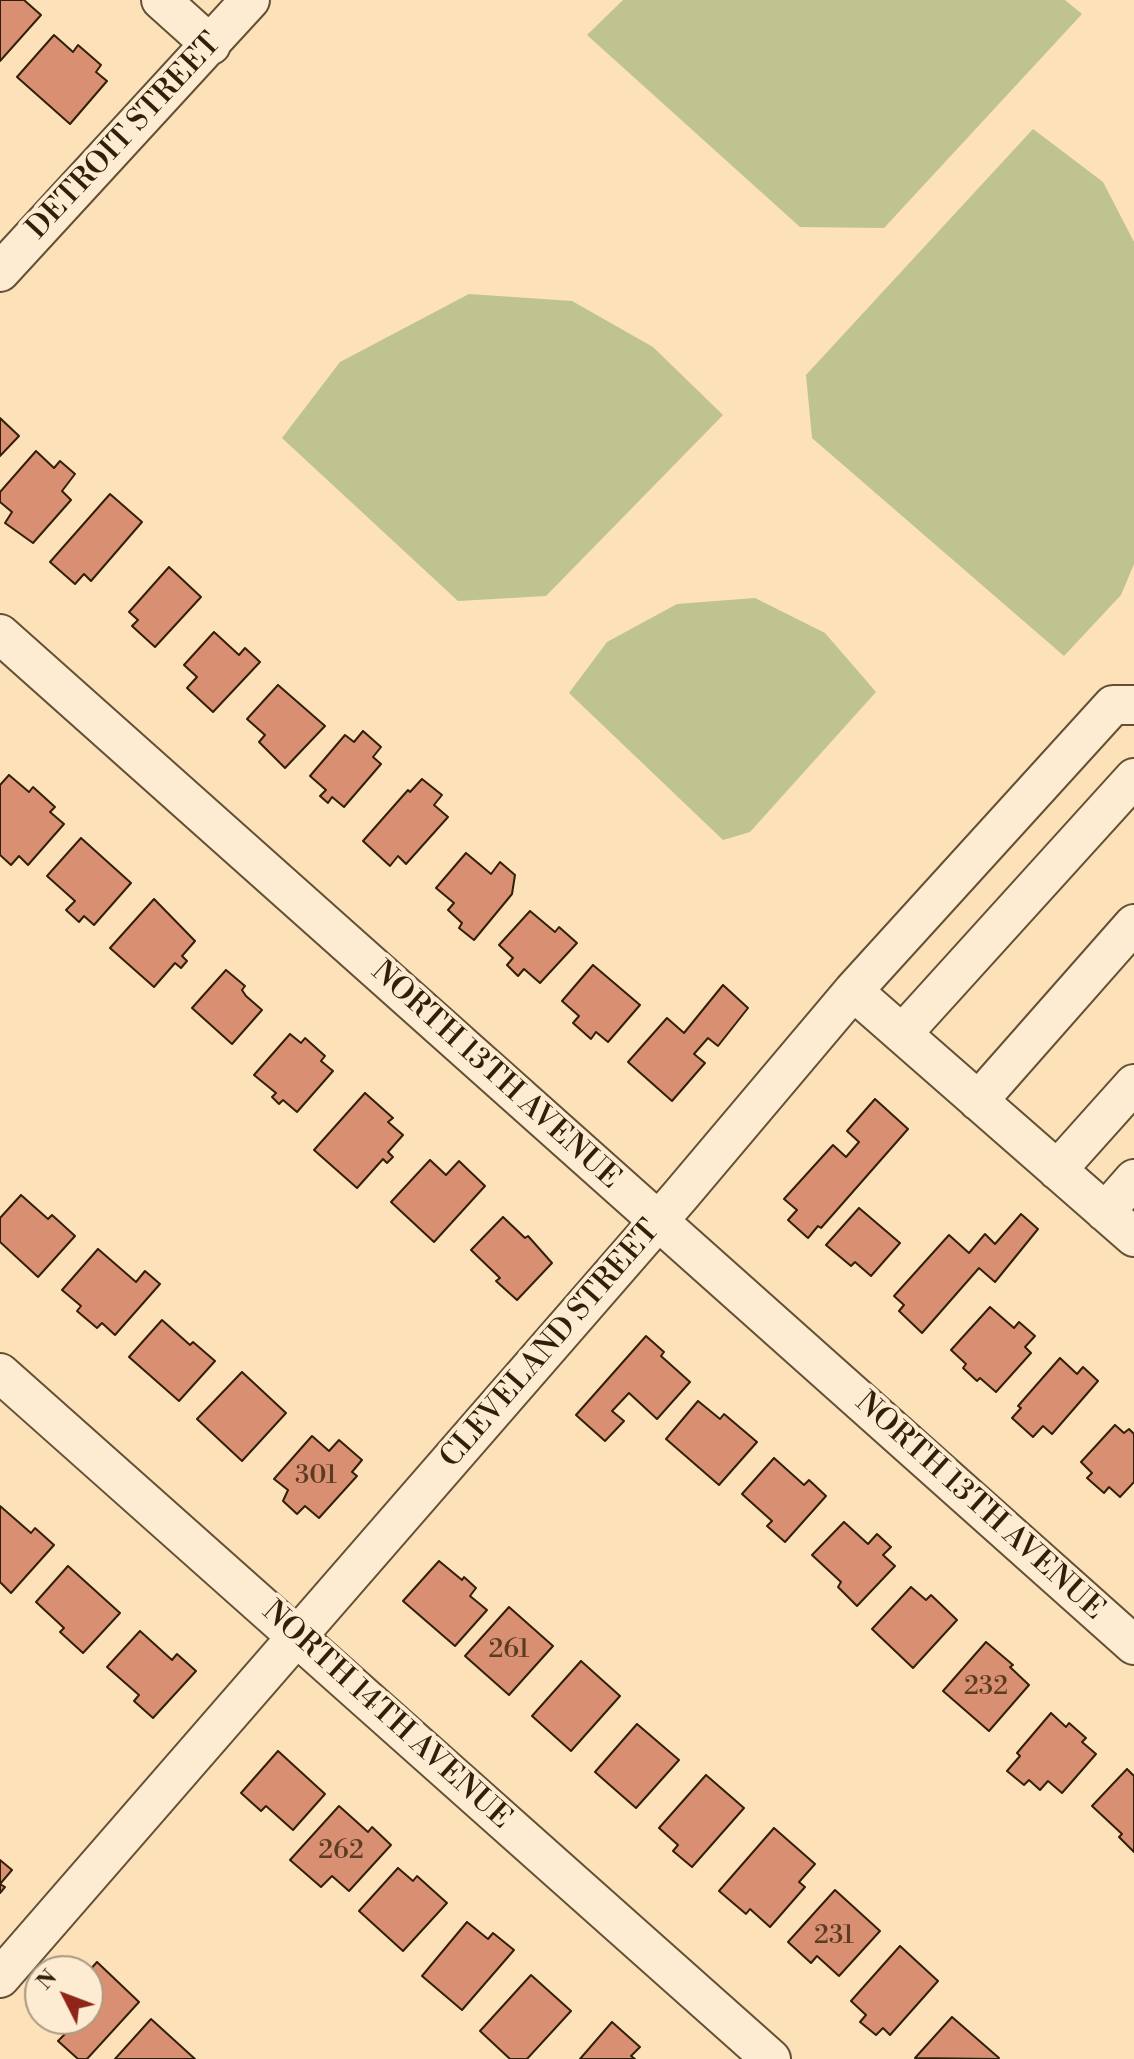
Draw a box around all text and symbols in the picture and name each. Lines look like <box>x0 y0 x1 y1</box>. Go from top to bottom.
street label: DETROIT STREET <box>20 27 230 247</box>
street label: NORTH 13TH AVENUE <box>363 955 627 1197</box>
street label: CLEVELAND STREET <box>434 1214 668 1476</box>
street label: NORTH 13TH AVENUE <box>847 1386 1111 1628</box>
house number: 301 <box>295 1461 337 1493</box>
street label: NORTH 14TH AVENUE <box>254 1595 518 1837</box>
house number: 261 <box>488 1635 530 1667</box>
house number: 232 <box>964 1672 1008 1704</box>
house number: 262 <box>318 1836 364 1868</box>
house number: 231 <box>814 1921 854 1953</box>
north arrow <box>24 1955 104 2035</box>
text: N <box>31 1964 63 1995</box>

